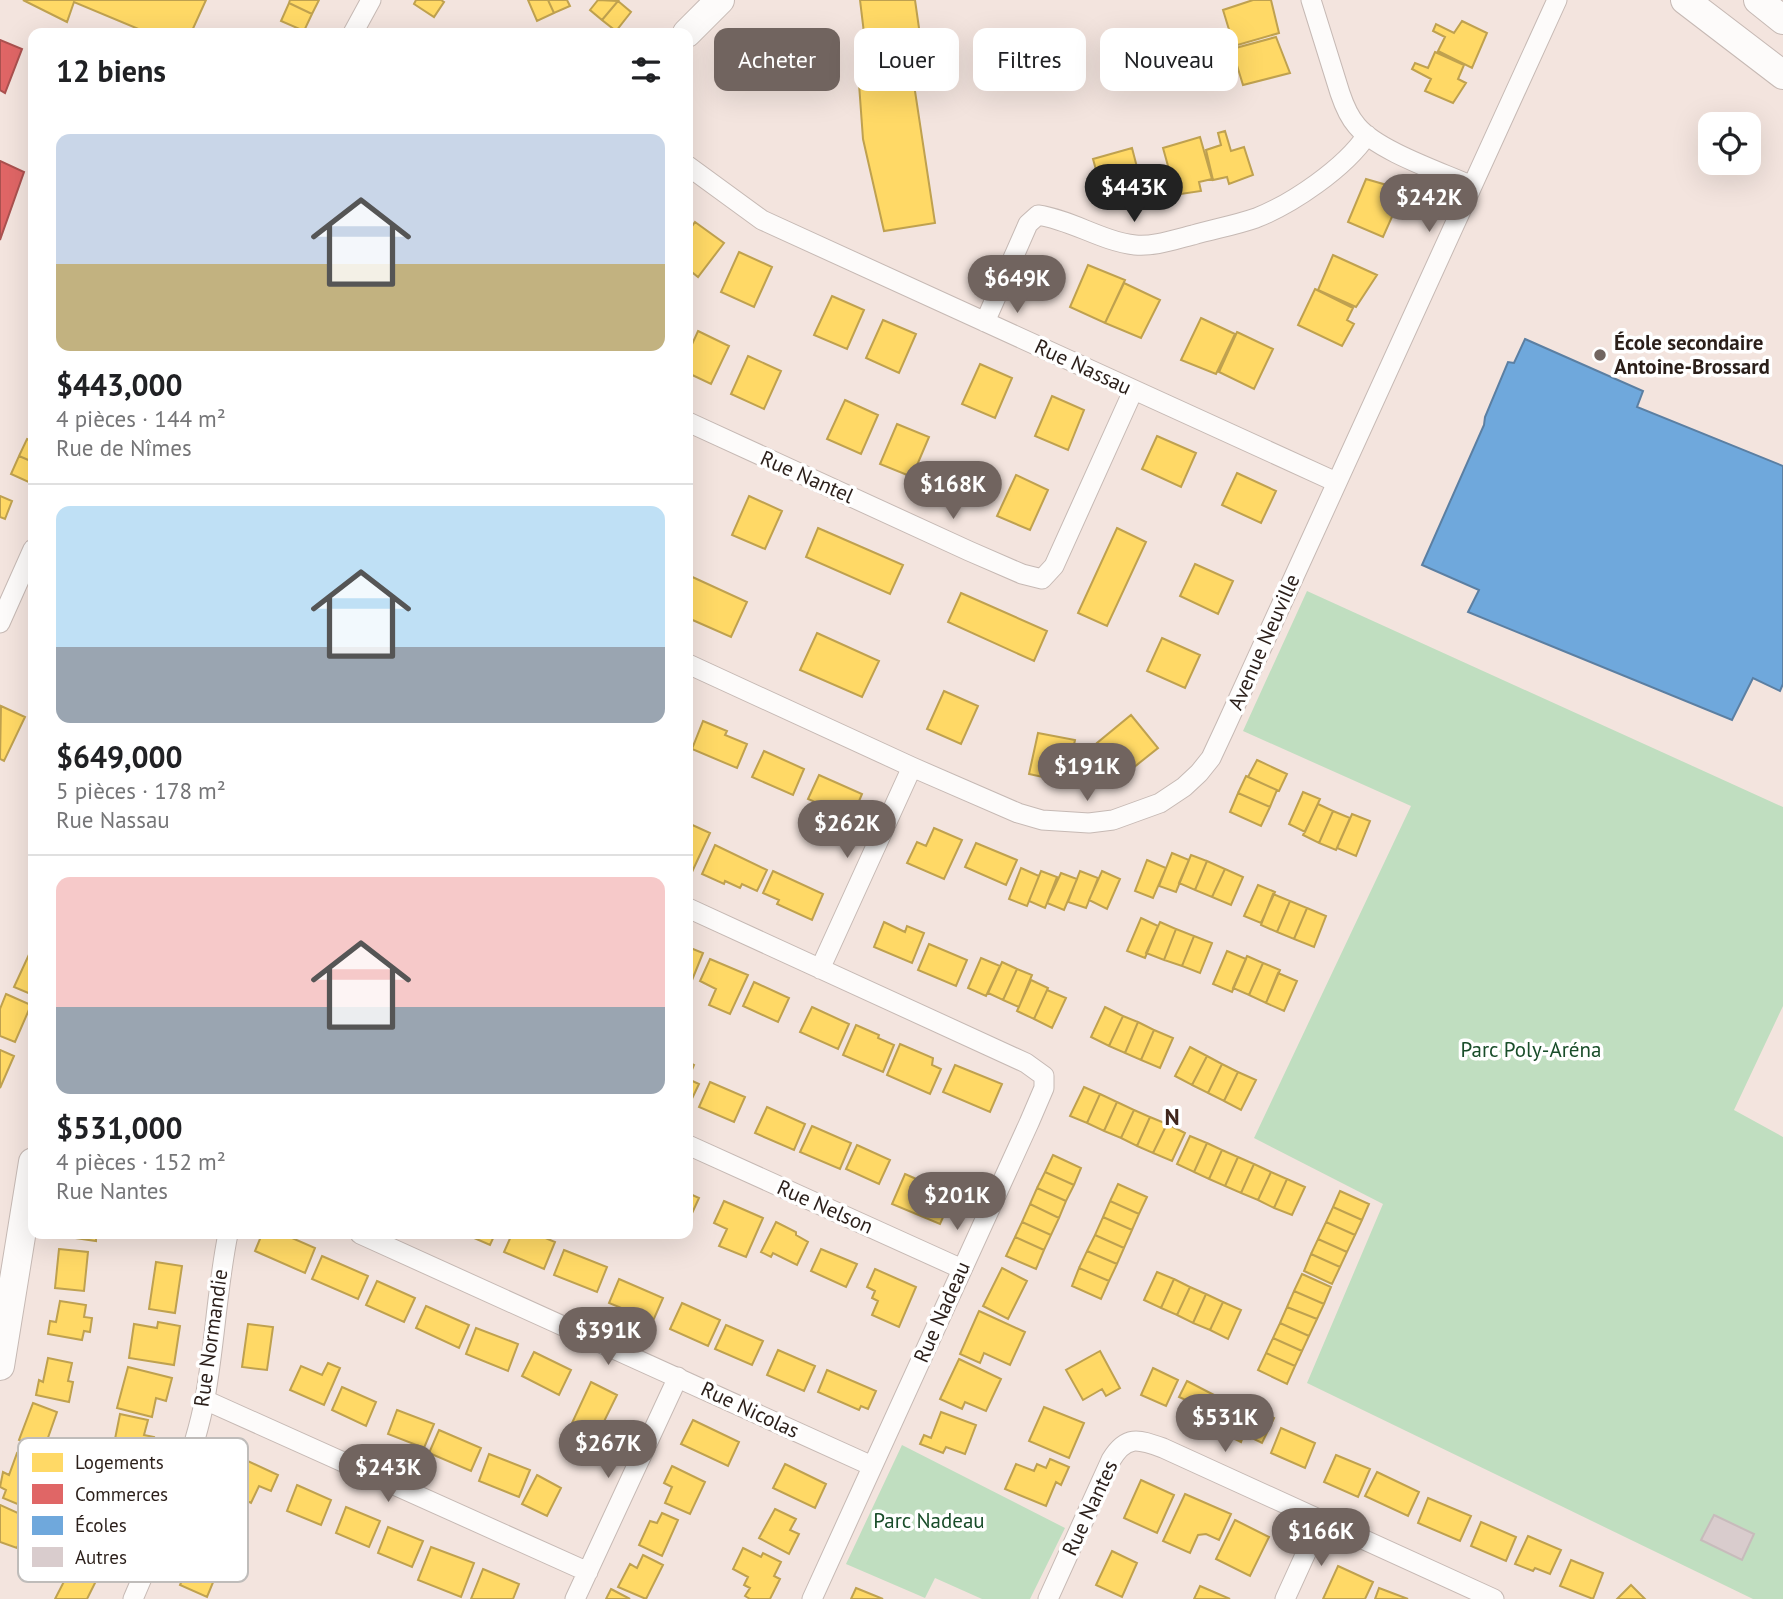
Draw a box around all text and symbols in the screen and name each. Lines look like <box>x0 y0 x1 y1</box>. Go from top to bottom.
chip: Acheter <box>714 28 840 91</box>
chip: Louer <box>854 28 959 91</box>
chip: Filtres <box>973 28 1086 91</box>
chip: Nouveau <box>1100 28 1238 91</box>
text: 12 biens <box>56 51 166 90</box>
icon: filters <box>627 51 665 89</box>
map controls <box>1698 112 1761 175</box>
button: locate <box>1698 112 1761 175</box>
pin: $443K <box>1085 164 1183 224</box>
text: $443K <box>1101 172 1167 201</box>
pin: $242K <box>1380 174 1478 234</box>
icon: home <box>298 179 424 305</box>
text: $242K <box>1396 182 1462 211</box>
pin: $649K <box>968 256 1066 315</box>
text: $649K <box>984 263 1050 292</box>
place label: École secondaire Antoine-Brossard <box>1614 329 1770 380</box>
street label: Rue Nassau <box>1030 332 1136 401</box>
marker: École secondaire Antoine-Brossard <box>1592 347 1608 363</box>
text: $443,000 <box>56 365 183 404</box>
text: 4 pièces · 144 m² <box>56 404 226 433</box>
text: Rue de Nîmes <box>56 433 192 462</box>
street label: Rue Nantel <box>756 444 858 509</box>
pin: $168K <box>904 462 1002 521</box>
text: $168K <box>920 469 986 498</box>
icon: home <box>298 551 424 677</box>
street label: Avenue Neuville <box>1222 570 1306 714</box>
text: $649,000 <box>56 737 183 776</box>
pin: $191K <box>1038 744 1136 803</box>
text: $191K <box>1054 751 1120 780</box>
text: 5 pièces · 178 m² <box>56 776 226 805</box>
pin: $262K <box>798 800 896 860</box>
text: Rue Nassau <box>56 805 170 834</box>
text: $262K <box>814 808 880 837</box>
icon: home <box>298 922 424 1048</box>
park label: Parc Poly-Aréna <box>1461 1036 1601 1063</box>
district label: N <box>1164 1102 1180 1131</box>
text: $531,000 <box>56 1108 183 1147</box>
text: 4 pièces · 152 m² <box>56 1147 226 1176</box>
pin: $201K <box>908 1172 1006 1232</box>
street label: Rue Nelson <box>773 1173 877 1240</box>
text: Rue Nantes <box>56 1176 168 1205</box>
text: $201K <box>924 1180 990 1209</box>
street label: Rue Nadeau <box>907 1257 976 1367</box>
street label: Rue Normandie <box>187 1267 234 1409</box>
pin: $391K <box>559 1308 657 1367</box>
text: $391K <box>575 1315 641 1344</box>
street label: Rue Nicolas <box>697 1375 804 1444</box>
pin: $531K <box>1176 1394 1274 1454</box>
text: $531K <box>1192 1402 1258 1431</box>
pin: $267K <box>559 1420 657 1480</box>
text: $267K <box>575 1428 641 1457</box>
legend <box>18 1438 248 1582</box>
pin: $243K <box>339 1444 437 1504</box>
text: Logements <box>75 1450 164 1474</box>
text: $243K <box>355 1452 421 1481</box>
street label: Rue Nantes <box>1056 1456 1123 1560</box>
text: Commerces <box>75 1482 168 1506</box>
park label: Parc Nadeau <box>873 1507 985 1534</box>
pin: $166K <box>1272 1508 1370 1568</box>
text: Écoles <box>75 1513 127 1537</box>
text: $166K <box>1288 1516 1354 1545</box>
text: Autres <box>75 1545 127 1569</box>

